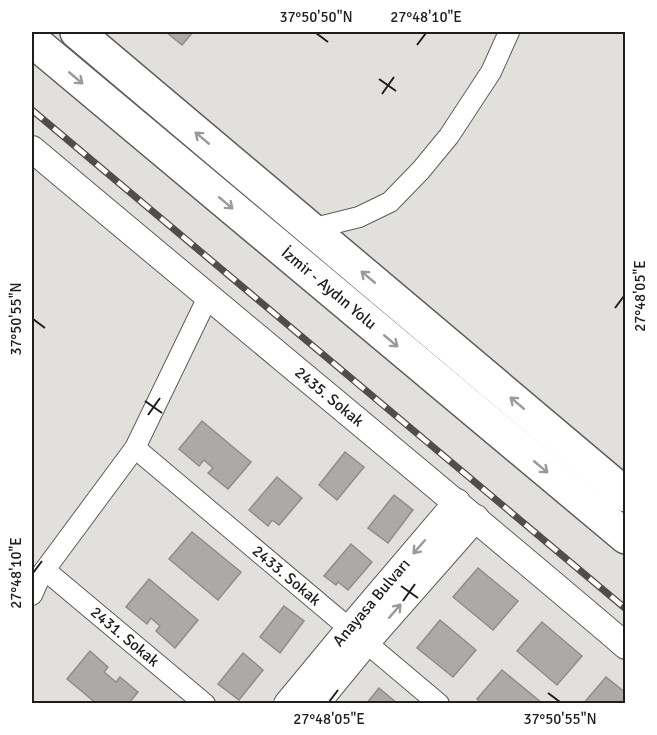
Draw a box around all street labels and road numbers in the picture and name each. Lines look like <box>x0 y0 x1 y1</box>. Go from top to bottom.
street label: İzmir - Aydın Yolu <box>277 243 381 334</box>
street label: 2435. Sokak <box>291 362 368 431</box>
street label: 2433. Sokak <box>248 541 325 610</box>
street label: Anayasa Bulvarı <box>329 554 415 651</box>
street label: 2431. Sokak <box>86 602 163 671</box>

